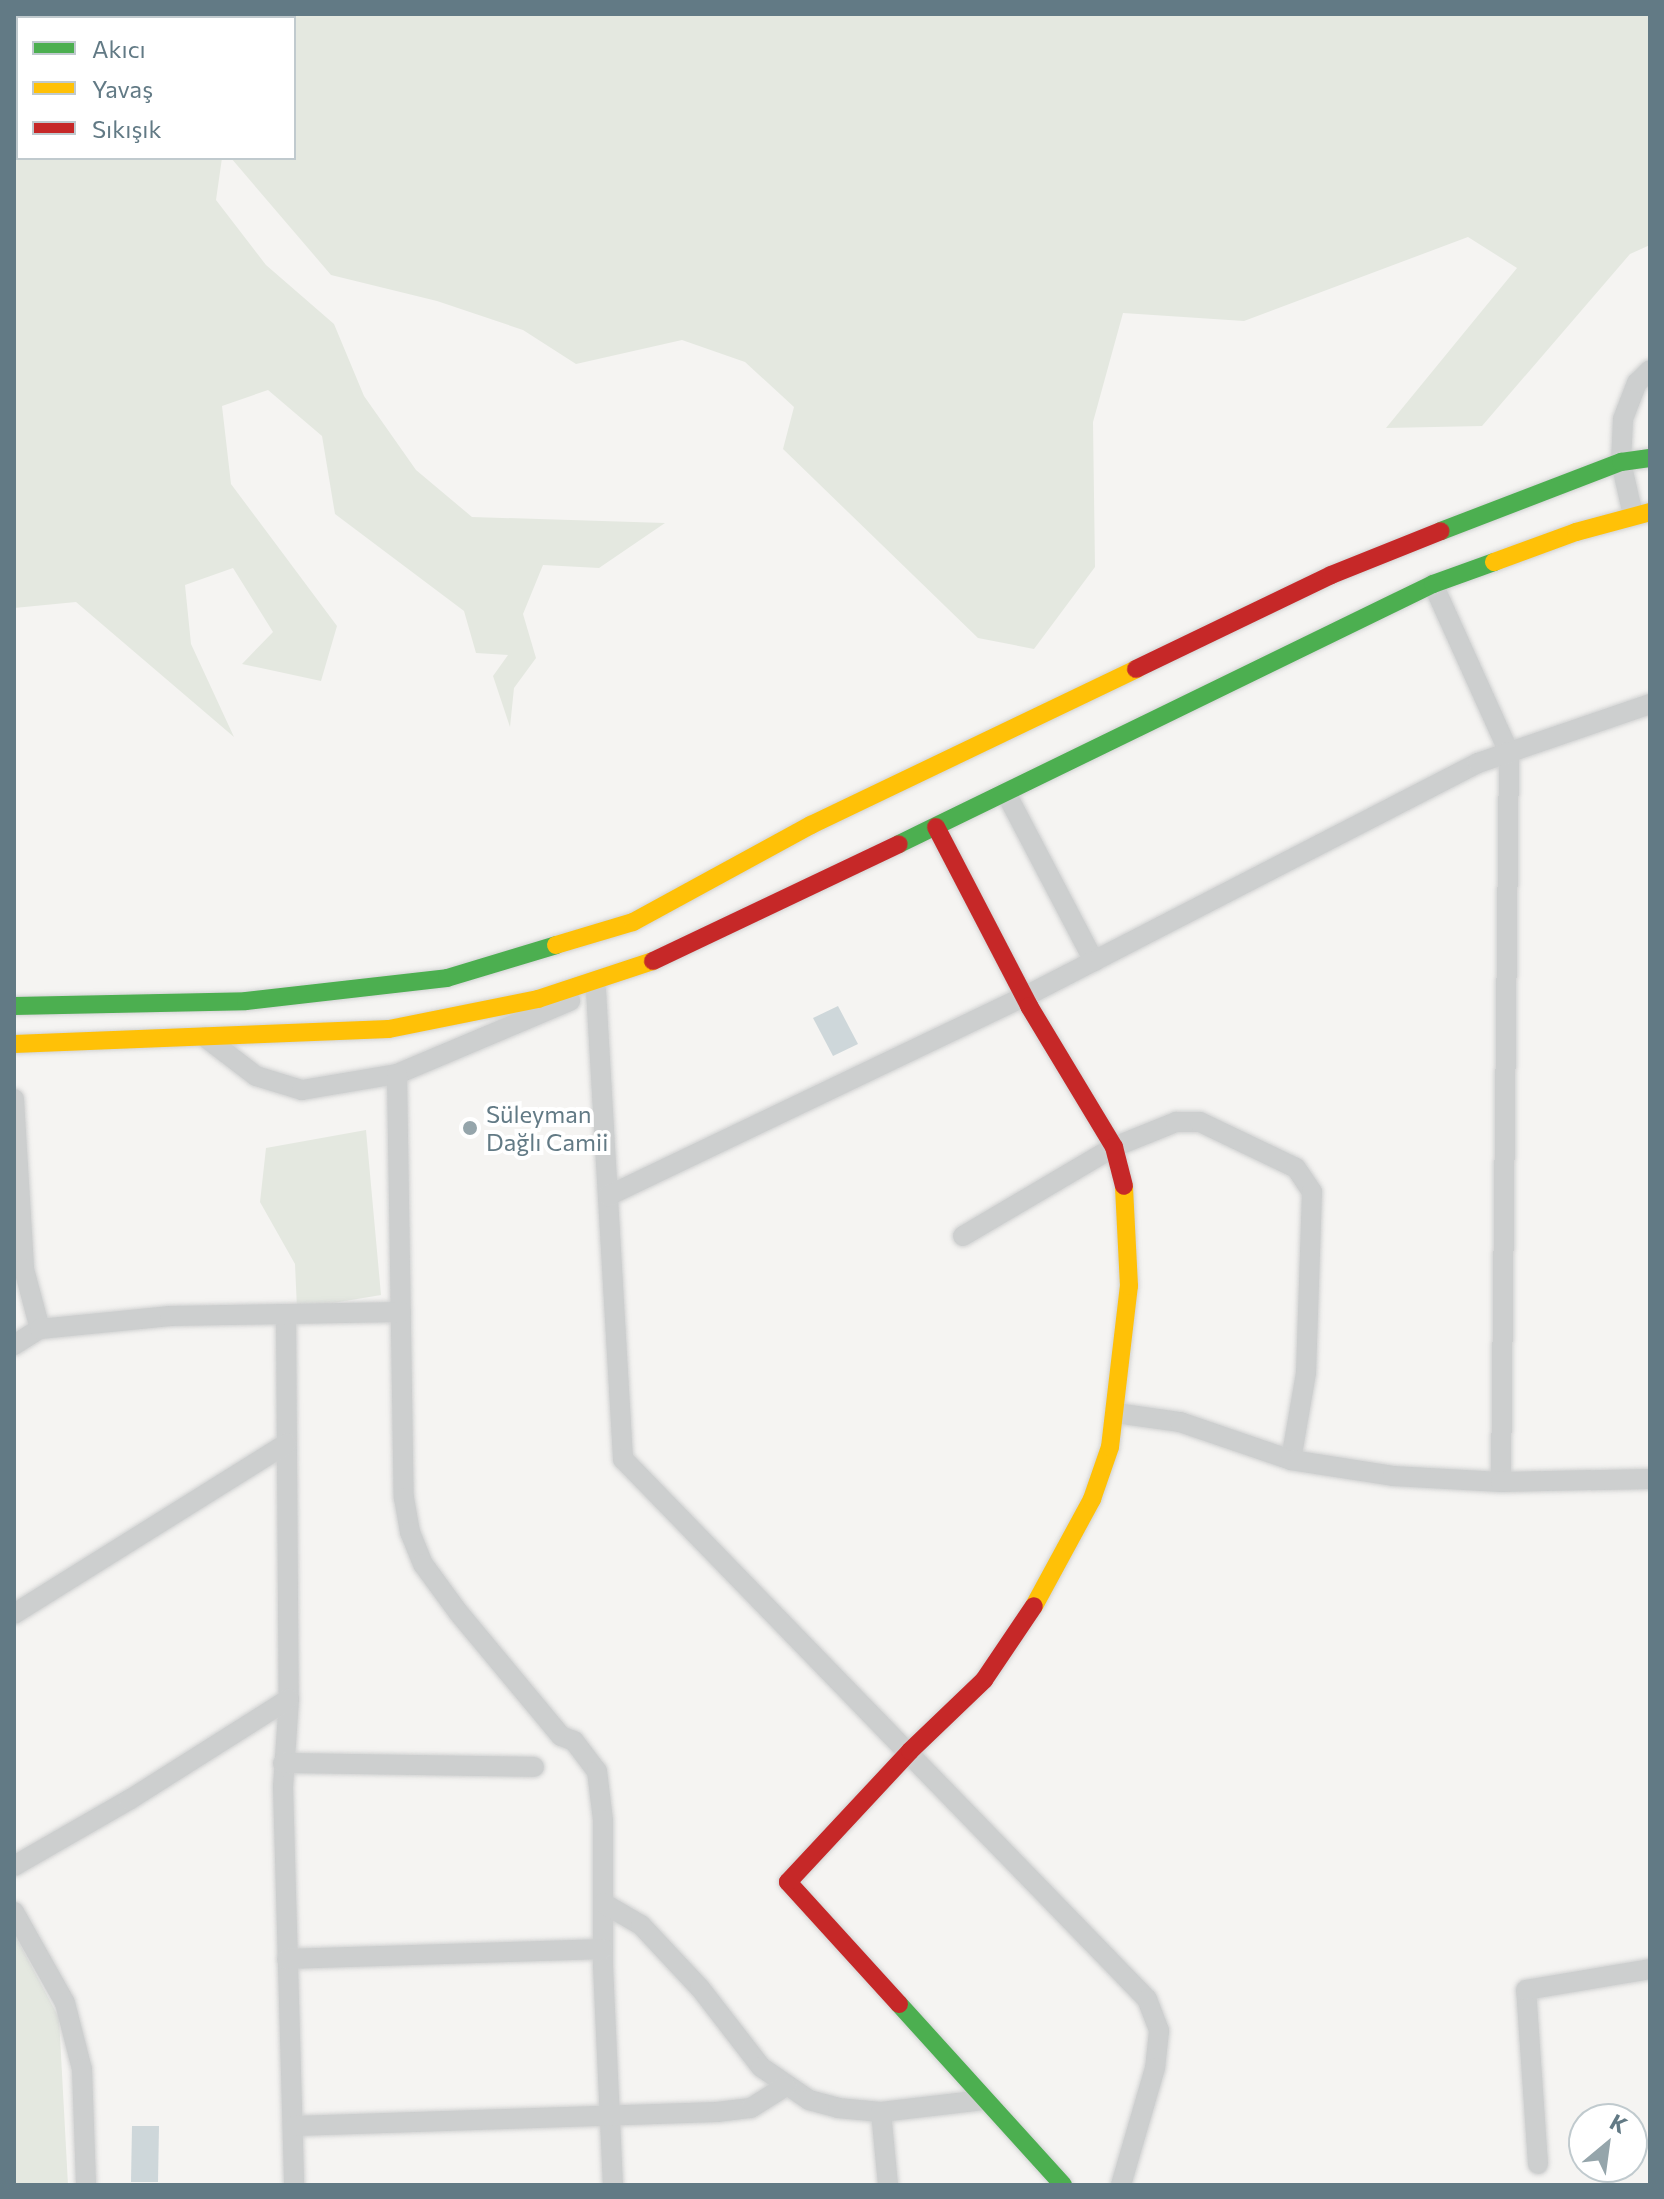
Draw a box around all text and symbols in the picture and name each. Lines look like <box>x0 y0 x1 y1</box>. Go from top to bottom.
legend <box>16 16 296 160</box>
text: Akıcı <box>92 34 146 63</box>
text: Yavaş <box>92 74 153 103</box>
text: Sıkışık <box>92 114 162 143</box>
place label: Süleyman Dağlı Camii <box>486 1100 608 1156</box>
marker: Süleyman Dağlı Camii <box>461 1119 479 1137</box>
north arrow <box>1568 2103 1648 2183</box>
text: K <box>1606 2108 1632 2139</box>

